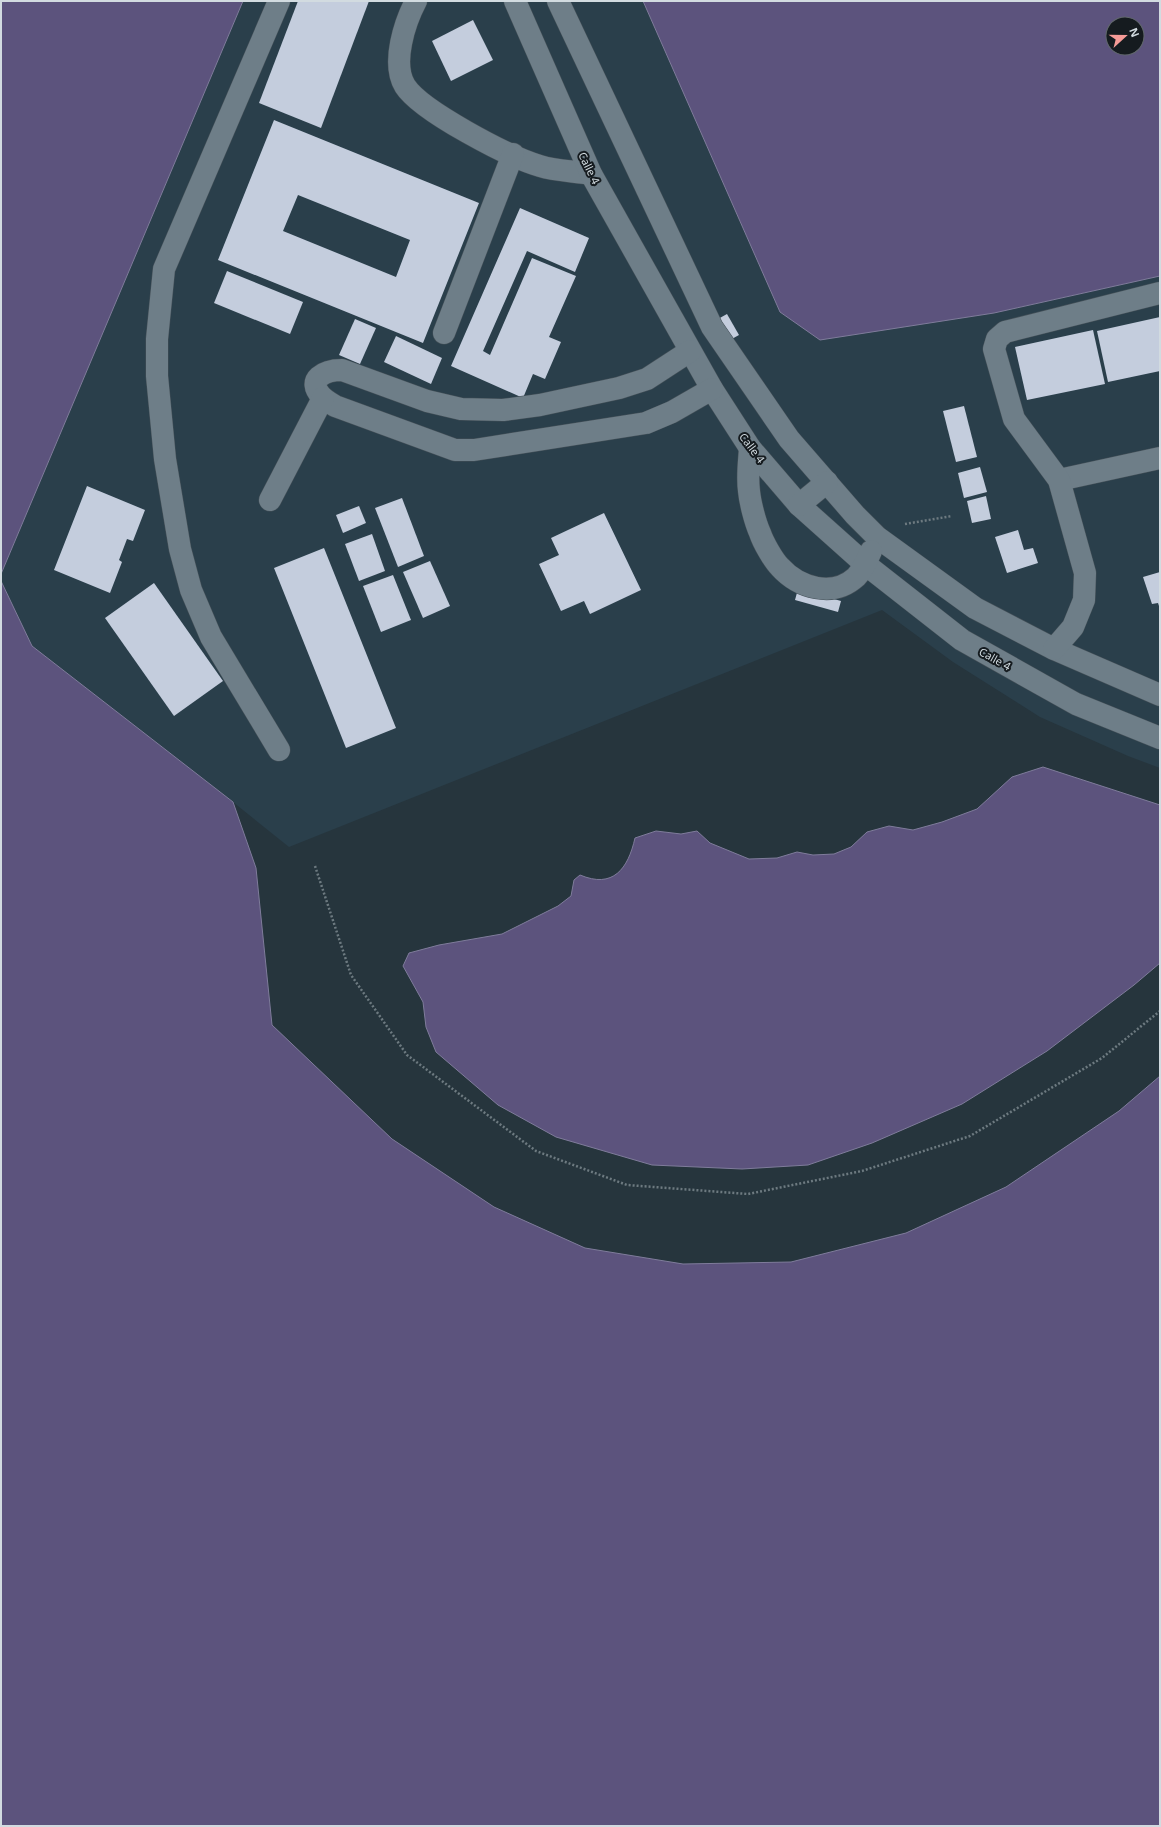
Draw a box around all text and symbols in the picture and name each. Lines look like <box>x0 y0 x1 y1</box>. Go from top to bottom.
north arrow <box>1105 16 1145 56</box>
text: N <box>1126 25 1143 39</box>
street label: Calle 4 <box>575 149 604 187</box>
street label: Calle 4 <box>736 430 769 466</box>
street label: Calle 4 <box>977 644 1014 674</box>

